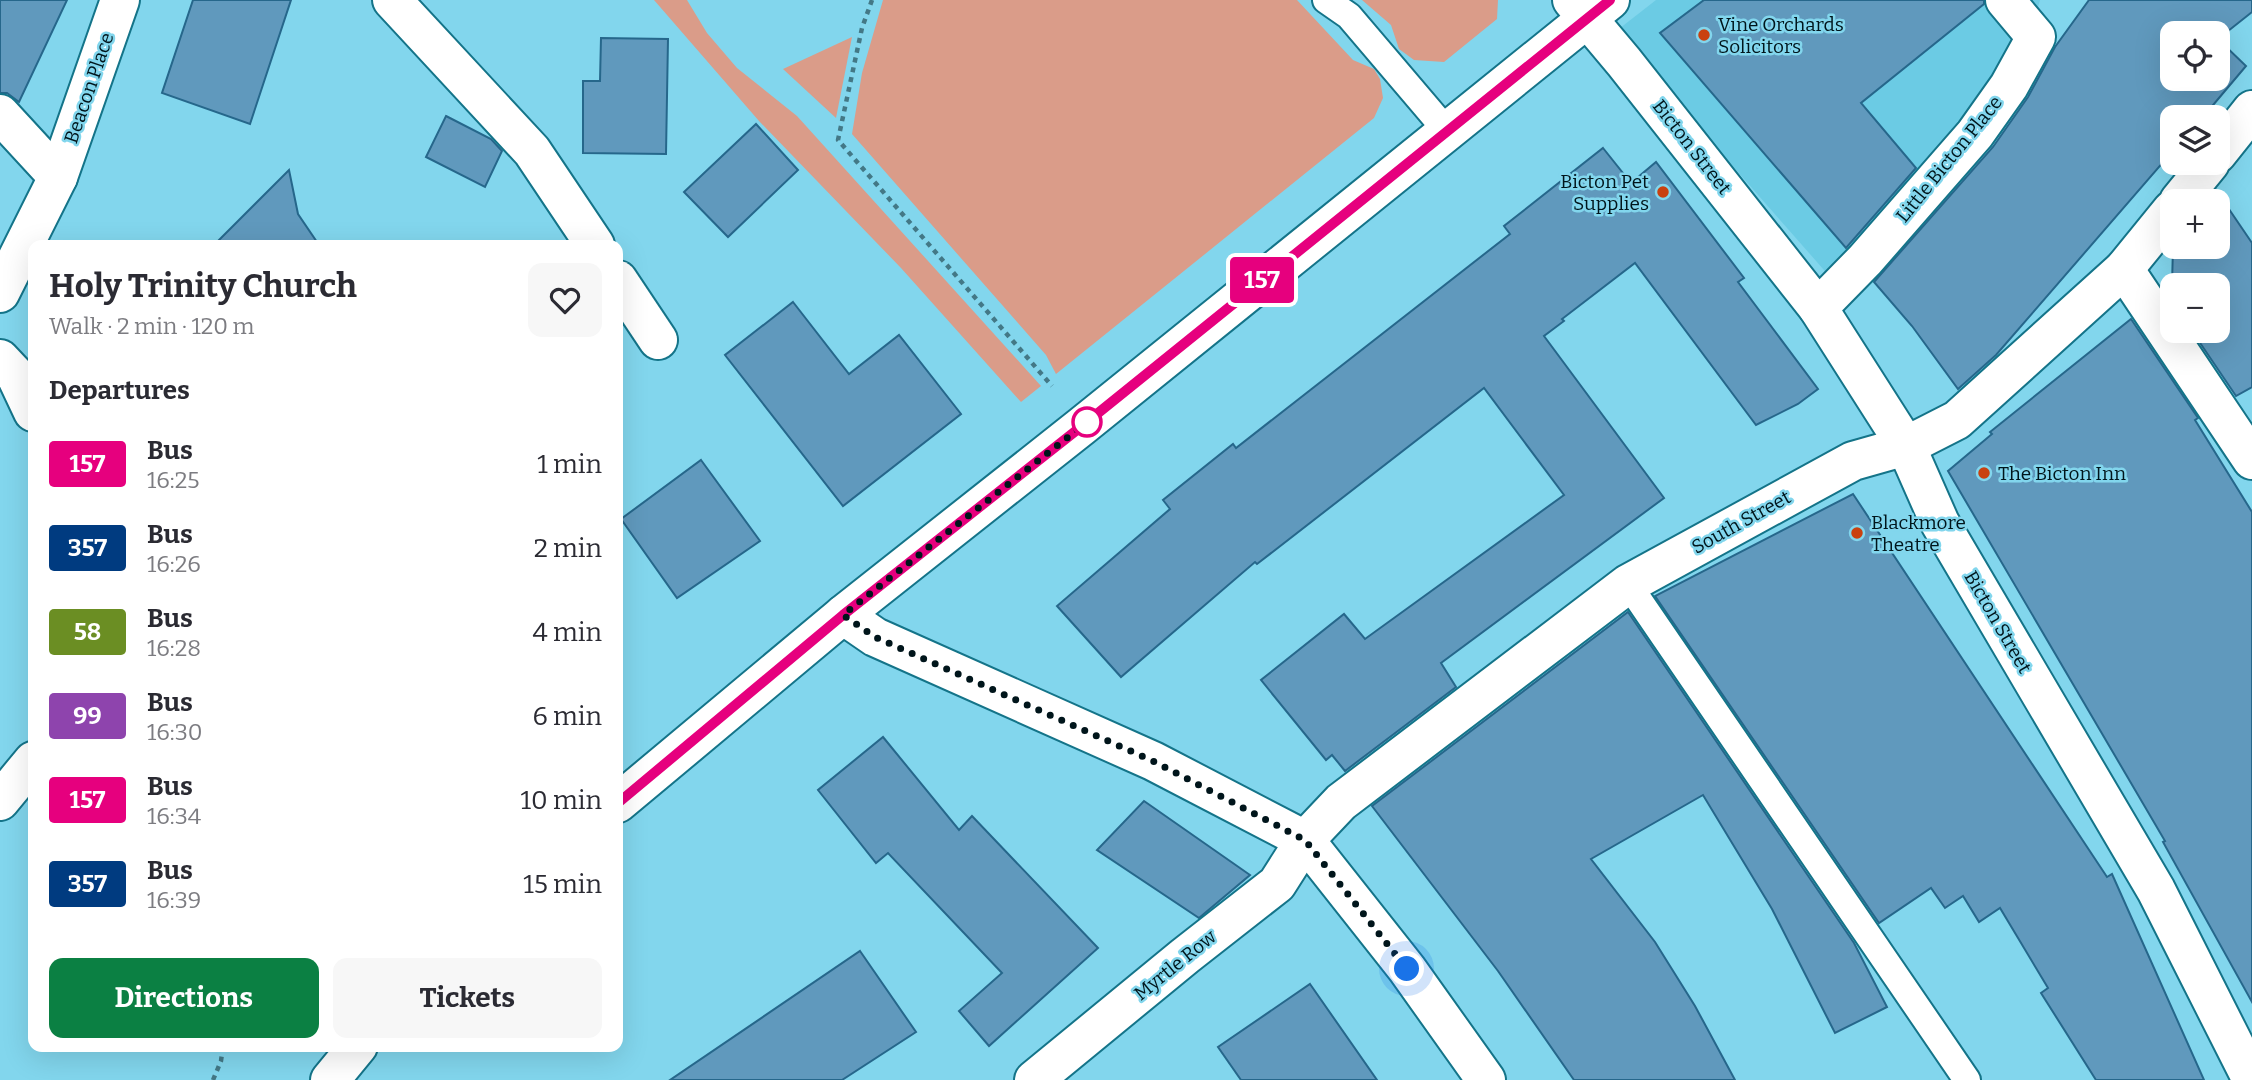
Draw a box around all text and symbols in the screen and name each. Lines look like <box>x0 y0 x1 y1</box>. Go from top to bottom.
place label: Vine Orchards Solicitors <box>1718 13 1844 58</box>
map controls <box>2160 21 2230 343</box>
button: locate <box>2160 21 2230 91</box>
marker: Vine Orchards Solicitors <box>1696 27 1712 43</box>
street label: Beacon Place <box>59 30 119 146</box>
street label: Little Bicton Place <box>1891 91 2007 227</box>
street label: Bicton Street <box>1648 95 1736 199</box>
button: layers <box>2160 105 2230 175</box>
place label: Bicton Pet Supplies <box>1560 170 1649 215</box>
marker: Bicton Pet Supplies <box>1655 184 1671 200</box>
button: + <box>2160 189 2230 259</box>
line badge: 157 <box>1222 257 1302 303</box>
button: heart <box>528 263 602 337</box>
text: Holy Trinity Church <box>49 266 357 306</box>
text: 157 <box>1244 266 1280 294</box>
button: − <box>2160 273 2230 343</box>
text: Walk · 2 min · 120 m <box>49 312 255 340</box>
text: Departures <box>49 375 190 406</box>
unlabelled marker <box>1072 407 1102 437</box>
text: Bus <box>147 435 193 466</box>
text: 1 min <box>537 449 602 480</box>
text: 157 <box>70 450 105 478</box>
place label: The Bicton Inn <box>1998 462 2126 485</box>
marker: The Bicton Inn <box>1976 465 1992 481</box>
text: 16:25 <box>147 466 200 494</box>
street label: South Street <box>1687 485 1795 559</box>
place label: Blackmore Theatre <box>1871 511 1966 556</box>
text: Bus <box>147 519 193 550</box>
marker: Blackmore Theatre <box>1849 525 1865 541</box>
text: 2 min <box>534 533 602 564</box>
text: 357 <box>68 534 107 562</box>
text: 16:26 <box>147 550 201 578</box>
street label: Bicton Street <box>1960 567 2037 677</box>
text: Bus <box>147 603 193 634</box>
text: 4 min <box>533 617 602 648</box>
text: 58 <box>74 618 101 646</box>
text: 16:28 <box>147 634 201 662</box>
text: Bus <box>147 687 193 718</box>
text: 6 min <box>533 701 602 732</box>
text: 99 <box>73 702 102 730</box>
text: 16:30 <box>147 718 203 746</box>
text: Bus <box>147 771 193 802</box>
text: 10 min <box>521 785 602 816</box>
text: 157 <box>70 786 105 814</box>
text: 16:34 <box>147 802 201 830</box>
text: Bus <box>147 855 193 886</box>
text: 15 min <box>523 869 602 900</box>
text: 357 <box>68 870 107 898</box>
text: 16:39 <box>147 886 201 914</box>
street label: Myrtle Row <box>1129 924 1221 1005</box>
your location <box>1389 951 1424 986</box>
button: Directions <box>49 958 319 1038</box>
button: Tickets <box>333 958 602 1038</box>

